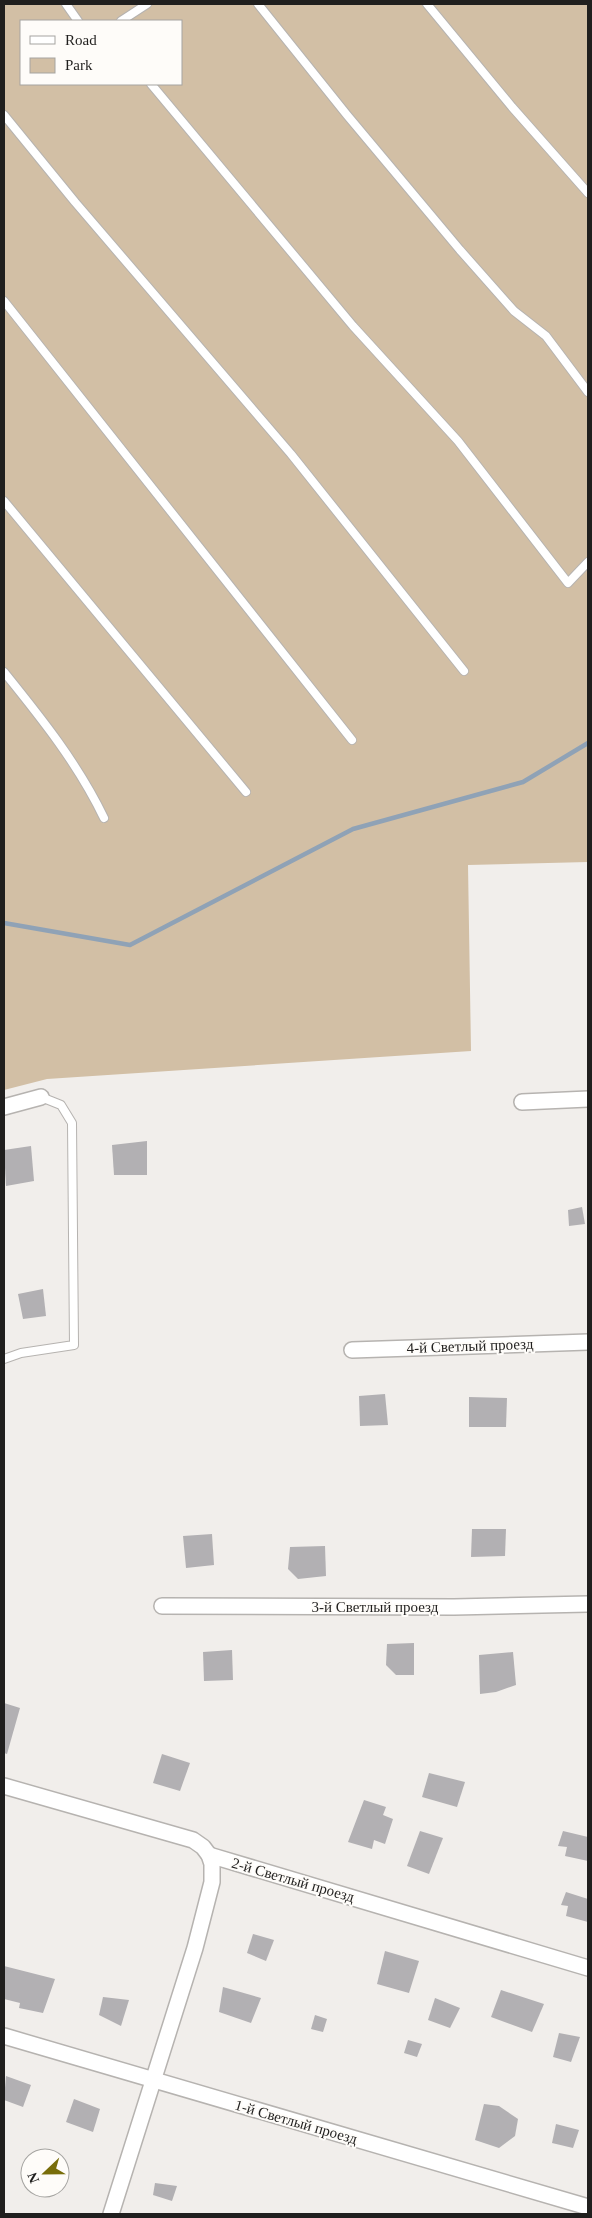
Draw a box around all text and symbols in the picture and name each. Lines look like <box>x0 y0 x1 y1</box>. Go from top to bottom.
legend <box>20 20 182 85</box>
text: Road <box>65 32 97 48</box>
text: Park <box>65 57 93 73</box>
street label: 4-й Светлый проезд <box>406 1336 534 1356</box>
street label: 3-й Светлый проезд <box>312 1599 439 1615</box>
street label: 2-й Светлый проезд <box>230 1855 356 1905</box>
street label: 1-й Светлый проезд <box>233 2097 359 2147</box>
north arrow <box>20 2148 70 2198</box>
text: N <box>25 2170 42 2185</box>

